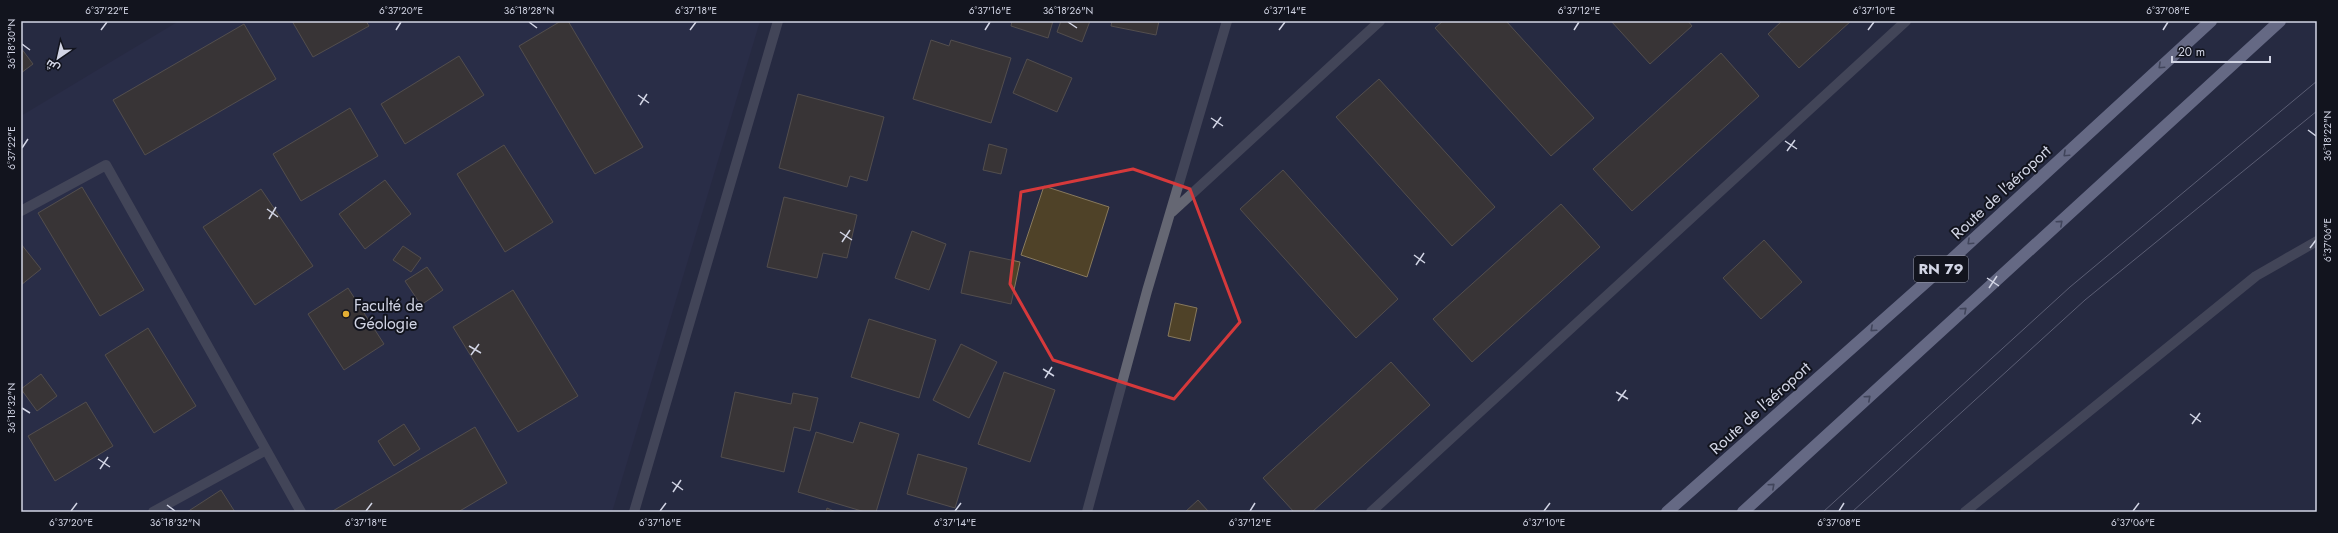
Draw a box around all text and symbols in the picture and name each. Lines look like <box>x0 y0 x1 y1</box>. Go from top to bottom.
text: 6°37'22"E <box>85 3 129 18</box>
text: 6°37'20"E <box>379 3 423 18</box>
text: 36°18'28"N <box>504 3 554 18</box>
text: 6°37'18"E <box>675 3 717 18</box>
text: 6°37'16"E <box>969 3 1011 18</box>
text: 36°18'26"N <box>1043 3 1093 18</box>
text: 6°37'14"E <box>1264 3 1306 18</box>
text: 6°37'12"E <box>1558 3 1600 18</box>
text: 6°37'10"E <box>1853 3 1895 18</box>
text: 6°37'08"E <box>2146 3 2190 18</box>
text: 36°18'30"N <box>4 19 19 69</box>
north arrow <box>38 38 78 78</box>
scale bar <box>2172 38 2270 64</box>
text: 20 m <box>2178 43 2205 61</box>
text: ش <box>42 56 63 77</box>
one-way arrow <box>2159 62 2166 69</box>
text: 36°18'22"N <box>2320 111 2335 161</box>
text: 6°37'22"E <box>4 126 19 170</box>
street label: Route de l'aéroport <box>1946 140 2056 244</box>
one-way arrow <box>2063 150 2071 157</box>
text: 6°37'06"E <box>2320 218 2335 262</box>
one-way arrow <box>2055 220 2063 227</box>
one-way arrow <box>1967 238 1975 245</box>
road number: RN 79 <box>1914 256 1968 282</box>
place label: Faculté de Géologie <box>354 294 423 335</box>
one-way arrow <box>1959 308 1967 315</box>
marker: Faculté de Géologie <box>341 309 351 319</box>
one-way arrow <box>1870 324 1878 332</box>
street label: Route de l'aéroport <box>1704 356 1816 460</box>
text: 36°18'32"N <box>4 383 19 433</box>
one-way arrow <box>1863 395 1871 403</box>
one-way arrow <box>1767 483 1775 490</box>
text: 6°37'20"E <box>49 515 93 530</box>
text: 36°18'32"N <box>150 515 200 530</box>
text: 6°37'18"E <box>345 515 387 530</box>
text: 6°37'16"E <box>639 515 681 530</box>
text: 6°37'14"E <box>934 515 976 530</box>
text: 6°37'12"E <box>1229 515 1271 530</box>
text: 6°37'10"E <box>1523 515 1565 530</box>
text: 6°37'08"E <box>1817 515 1861 530</box>
text: 6°37'06"E <box>2111 515 2155 530</box>

